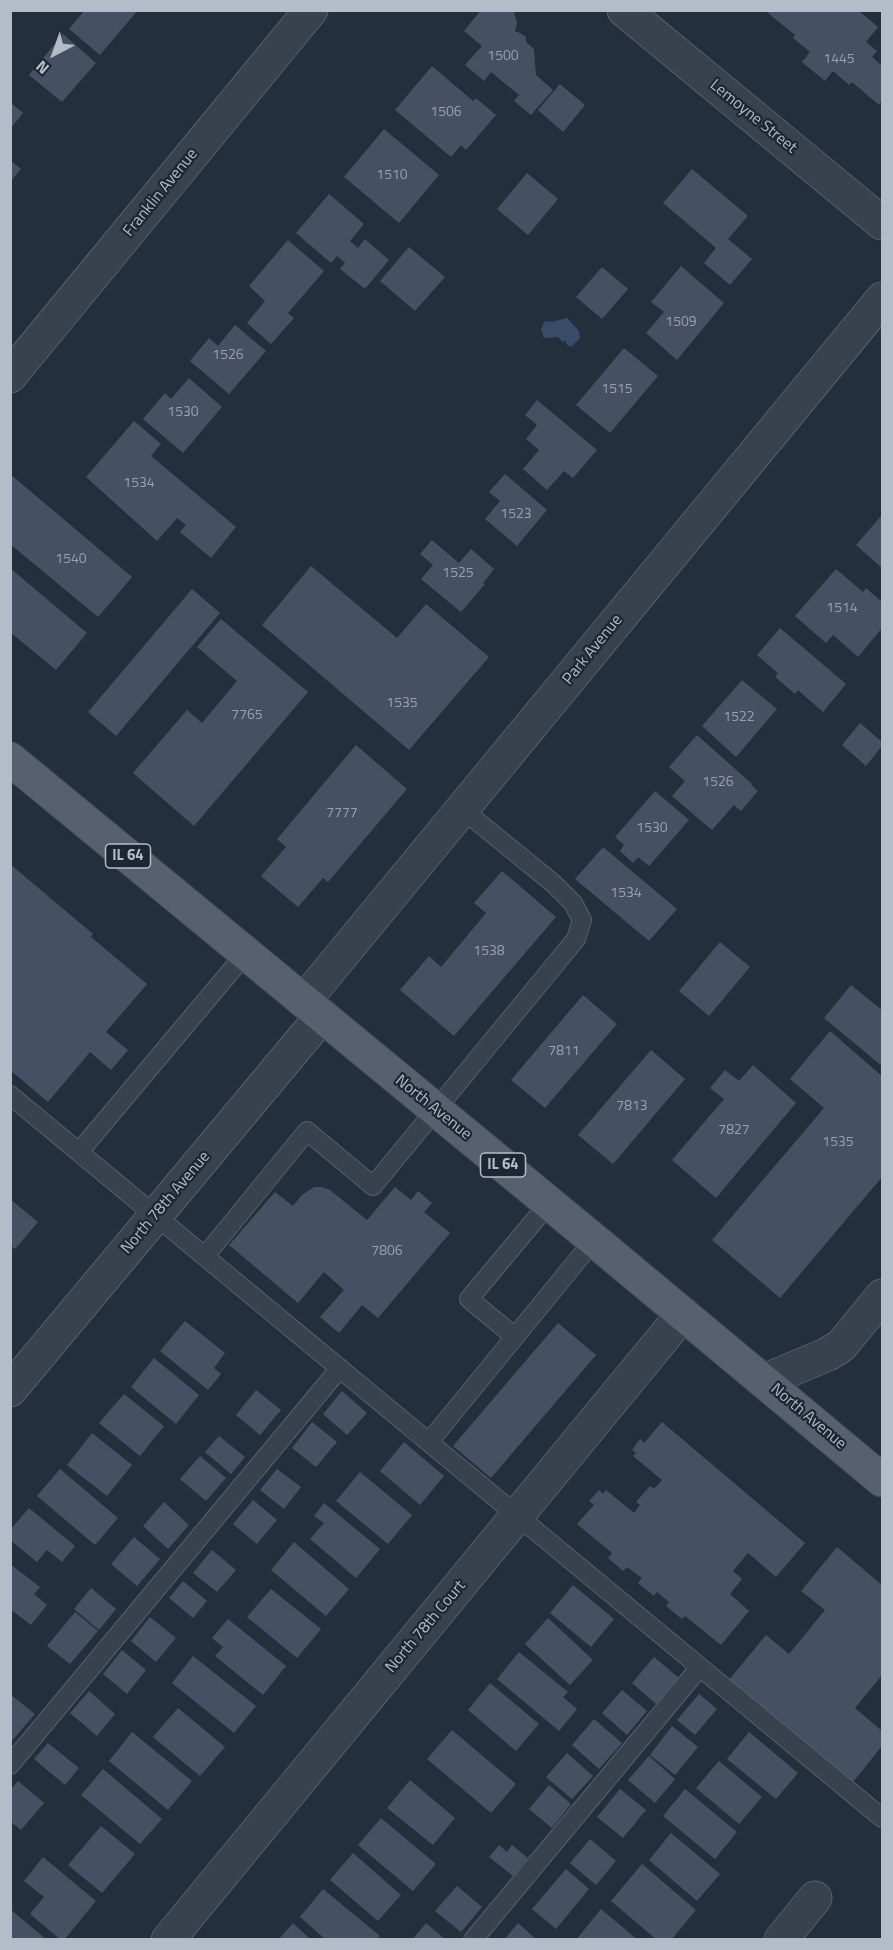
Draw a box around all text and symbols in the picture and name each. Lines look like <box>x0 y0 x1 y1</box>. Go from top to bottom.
north arrow <box>24 24 84 84</box>
house number: 1500 <box>487 49 519 65</box>
house number: 1445 <box>823 52 855 68</box>
text: N <box>30 55 54 80</box>
street label: Lemoyne Street <box>706 76 800 158</box>
house number: 1506 <box>430 105 462 121</box>
street label: Franklin Avenue <box>120 145 202 241</box>
house number: 1510 <box>376 168 408 184</box>
house number: 1509 <box>665 315 697 331</box>
house number: 1526 <box>212 348 244 364</box>
house number: 1515 <box>601 382 633 398</box>
house number: 1530 <box>167 405 199 421</box>
house number: 1534 <box>123 476 155 492</box>
house number: 1523 <box>500 507 532 523</box>
house number: 1540 <box>55 552 87 568</box>
house number: 1525 <box>442 566 474 582</box>
house number: 1514 <box>826 601 858 617</box>
street label: Park Avenue <box>559 611 627 689</box>
house number: 1535 <box>386 696 418 712</box>
house number: 7765 <box>231 708 263 724</box>
house number: 1522 <box>723 710 755 726</box>
house number: 1526 <box>702 775 734 791</box>
house number: 7777 <box>326 806 358 822</box>
house number: 1530 <box>636 821 668 837</box>
road number: IL 64 <box>106 844 150 868</box>
house number: 1534 <box>610 886 642 902</box>
house number: 1538 <box>473 944 505 960</box>
house number: 7811 <box>548 1044 580 1060</box>
street label: North Avenue <box>391 1071 475 1145</box>
house number: 7813 <box>616 1099 648 1115</box>
house number: 7827 <box>718 1123 750 1139</box>
house number: 1535 <box>822 1135 854 1151</box>
street label: North 78th Avenue <box>117 1148 215 1258</box>
road number: IL 64 <box>480 1153 526 1177</box>
house number: 7806 <box>371 1244 403 1260</box>
street label: North Avenue <box>766 1380 850 1454</box>
street label: North 78th Court <box>382 1577 470 1677</box>

